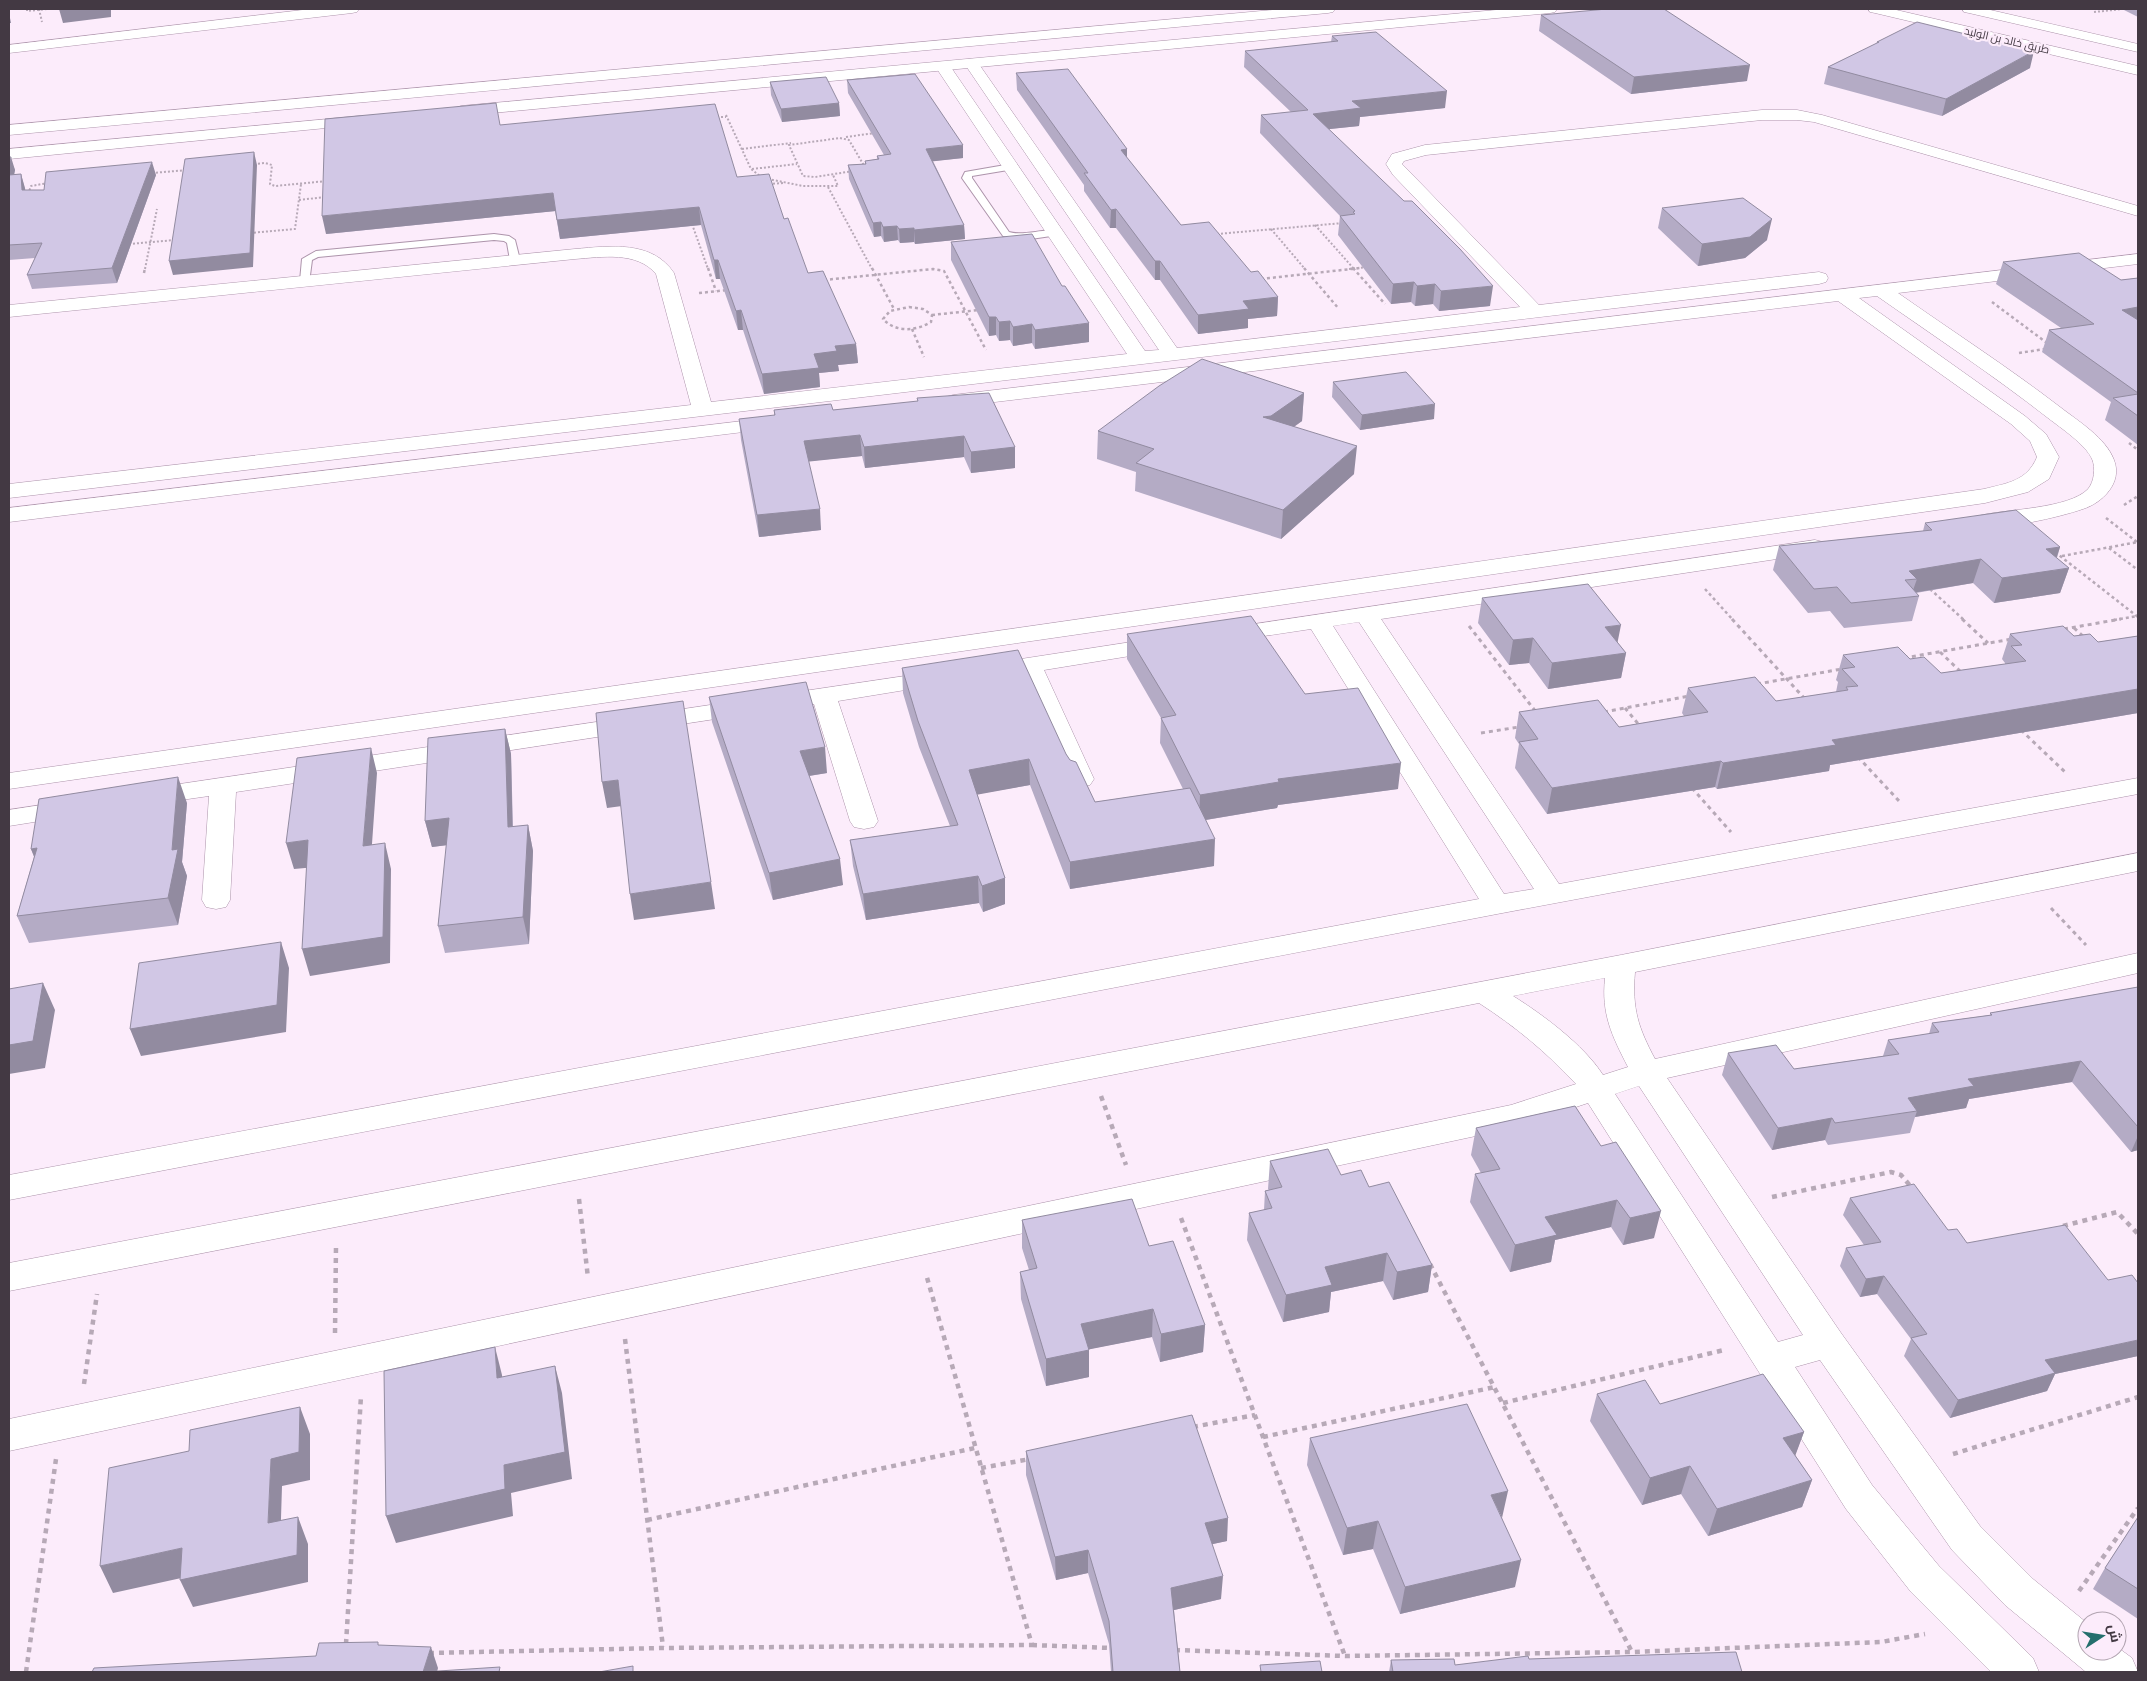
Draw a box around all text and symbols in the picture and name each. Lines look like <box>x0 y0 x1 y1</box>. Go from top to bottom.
street label: طريق خالد بن الوليد <box>1963 23 2051 57</box>
north arrow <box>2077 1611 2127 1661</box>
text: ش <box>2104 1623 2125 1644</box>

